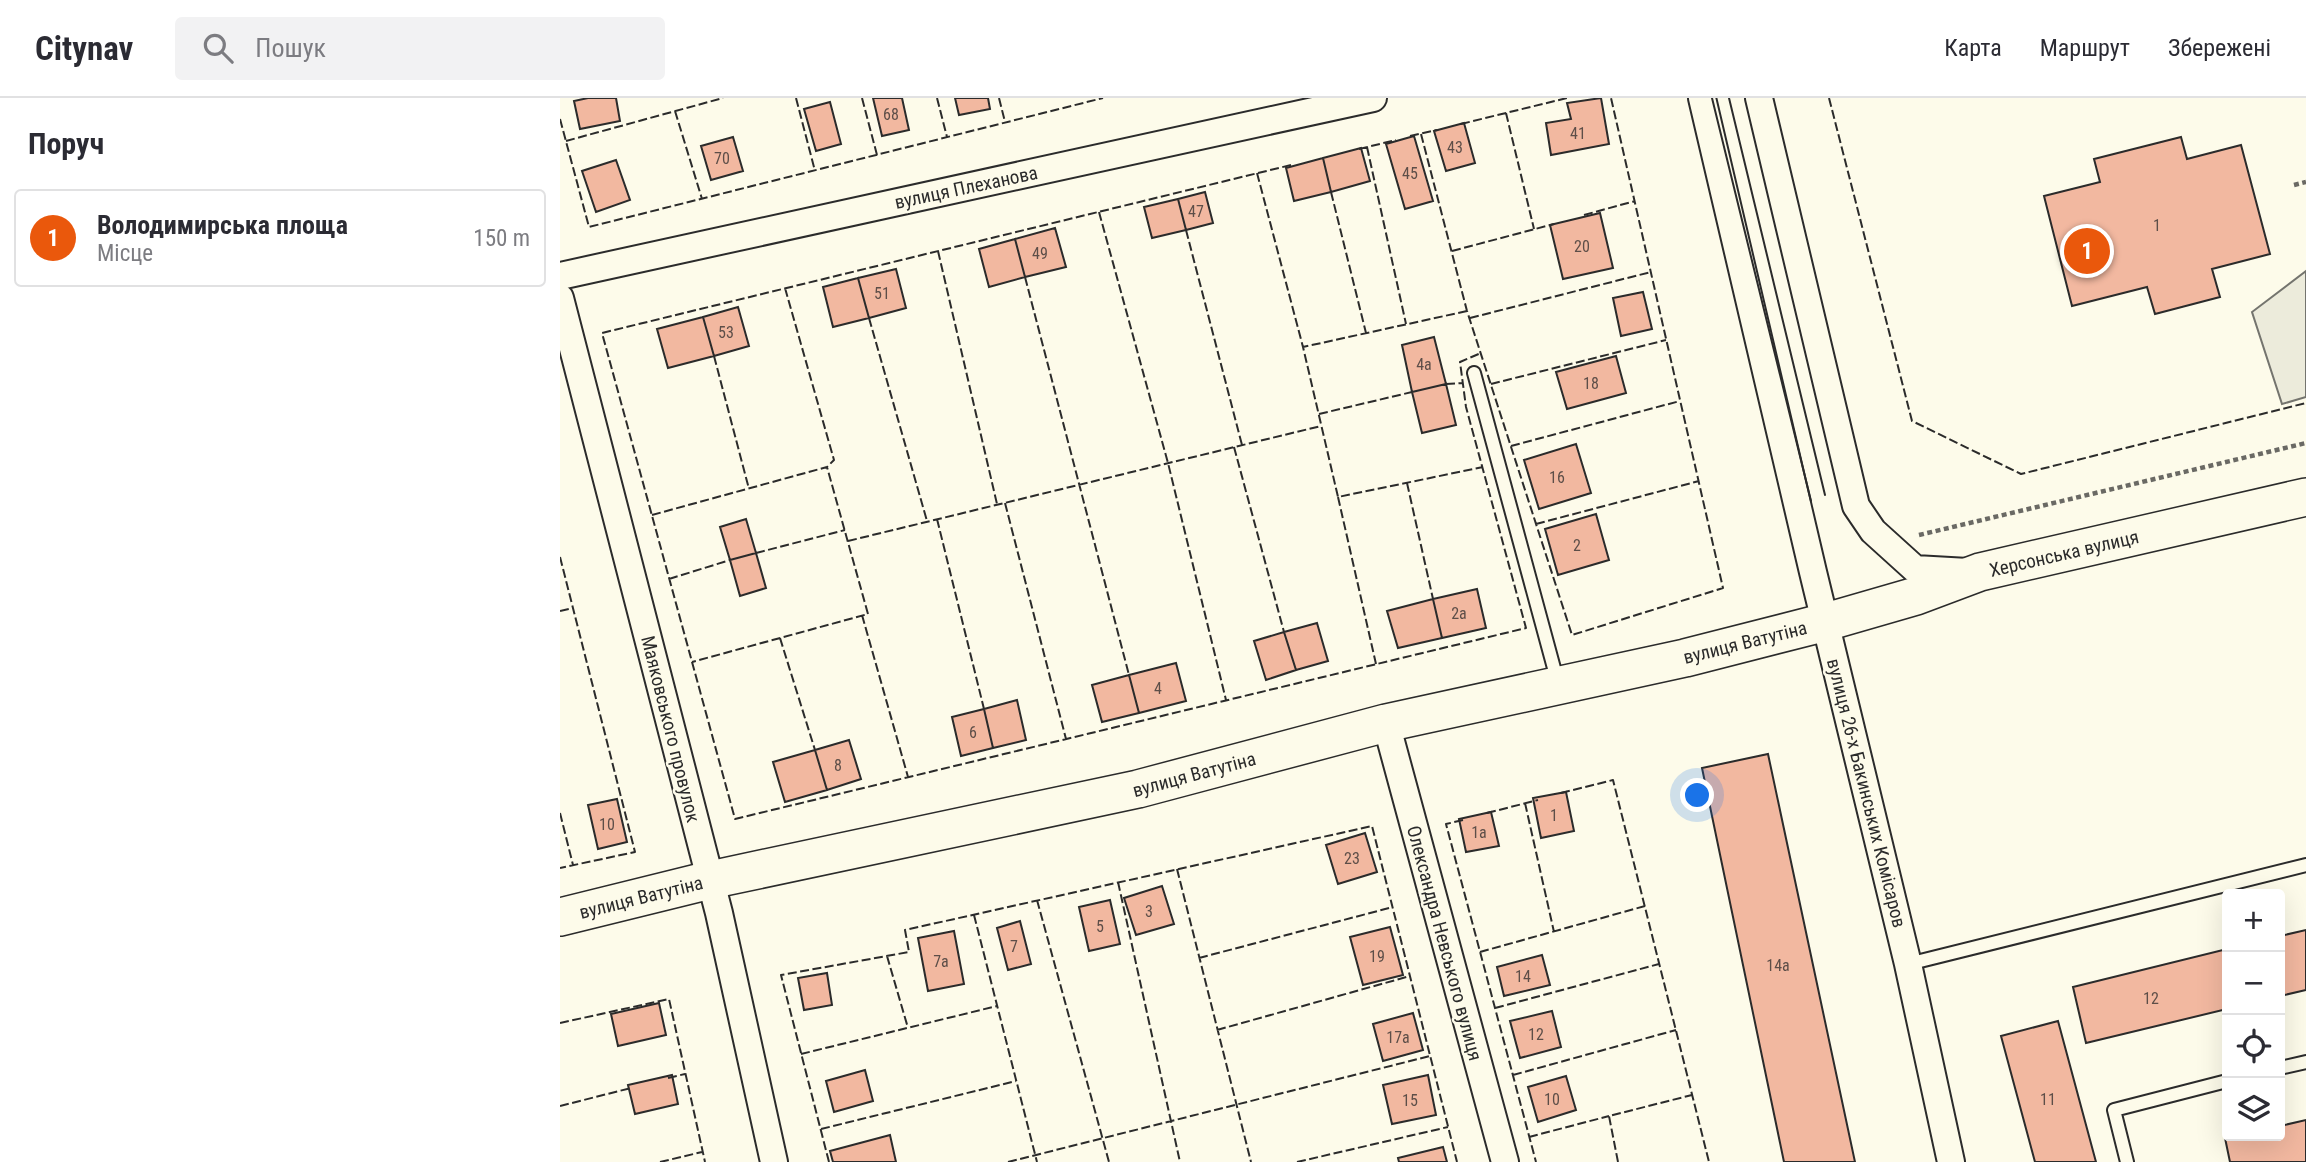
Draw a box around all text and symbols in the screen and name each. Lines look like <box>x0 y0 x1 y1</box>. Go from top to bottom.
search box <box>175 17 665 80</box>
text: Citynav <box>35 29 133 68</box>
icon: search <box>199 29 237 67</box>
text: Пошук <box>255 33 326 63</box>
text: Карта <box>1944 34 2002 62</box>
text: Маршрут <box>2040 34 2130 62</box>
text: Збережені <box>2168 34 2271 62</box>
house number: 68 <box>883 105 899 124</box>
house number: 41 <box>1570 124 1586 143</box>
text: Поруч <box>28 126 104 161</box>
house number: 43 <box>1447 138 1463 157</box>
house number: 70 <box>714 149 730 168</box>
street label: вулиця Плеханова <box>892 161 1040 214</box>
house number: 45 <box>1402 164 1418 183</box>
house number: 47 <box>1188 202 1204 221</box>
text: Володимирська площа <box>97 210 348 240</box>
house number: 1 <box>2153 216 2161 235</box>
text: 1 <box>47 225 59 252</box>
text: 150 m <box>473 225 530 252</box>
pin: 1 <box>2064 225 2110 277</box>
house number: 20 <box>1574 237 1590 256</box>
text: Місце <box>97 240 153 267</box>
house number: 49 <box>1032 244 1048 263</box>
house number: 51 <box>874 284 890 303</box>
house number: 53 <box>718 323 734 342</box>
house number: 4а <box>1416 355 1432 374</box>
house number: 18 <box>1583 374 1599 393</box>
house number: 16 <box>1549 468 1565 487</box>
street label: Херсонська вулиця <box>1987 525 2141 582</box>
house number: 2 <box>1573 536 1581 555</box>
house number: 2а <box>1451 604 1467 623</box>
street label: вулиця Ватутіна <box>1681 616 1809 669</box>
street label: Маяковського провулок <box>636 633 705 825</box>
street label: вулиця 26-х Бакинських Комісаров <box>1822 656 1911 930</box>
house number: 4 <box>1154 679 1162 698</box>
house number: 6 <box>969 723 977 742</box>
street label: вулиця Ватутіна <box>1130 747 1258 802</box>
house number: 8 <box>834 756 842 775</box>
your location <box>1680 778 1714 812</box>
house number: 1 <box>1550 806 1558 825</box>
house number: 10 <box>599 815 615 834</box>
street label: Олександра Невського вулиця <box>1402 823 1487 1063</box>
house number: 1а <box>1471 823 1487 842</box>
house number: 23 <box>1344 849 1360 868</box>
street label: вулиця Ватутіна <box>577 871 705 924</box>
map controls <box>2222 889 2285 1141</box>
button: + <box>2222 889 2285 952</box>
house number: 3 <box>1145 902 1153 921</box>
house number: 5 <box>1096 917 1104 936</box>
house number: 7 <box>1010 937 1018 956</box>
house number: 19 <box>1369 947 1385 966</box>
house number: 7а <box>933 952 949 971</box>
button: − <box>2222 952 2285 1015</box>
house number: 14а <box>1766 956 1790 975</box>
house number: 14 <box>1515 967 1531 986</box>
house number: 12 <box>2143 989 2159 1008</box>
button: locate <box>2222 1015 2285 1078</box>
house number: 12 <box>1528 1025 1544 1044</box>
house number: 17а <box>1386 1028 1410 1047</box>
button: layers <box>2222 1078 2285 1141</box>
house number: 10 <box>1544 1090 1560 1109</box>
house number: 11 <box>2040 1090 2056 1109</box>
house number: 15 <box>1402 1091 1418 1110</box>

